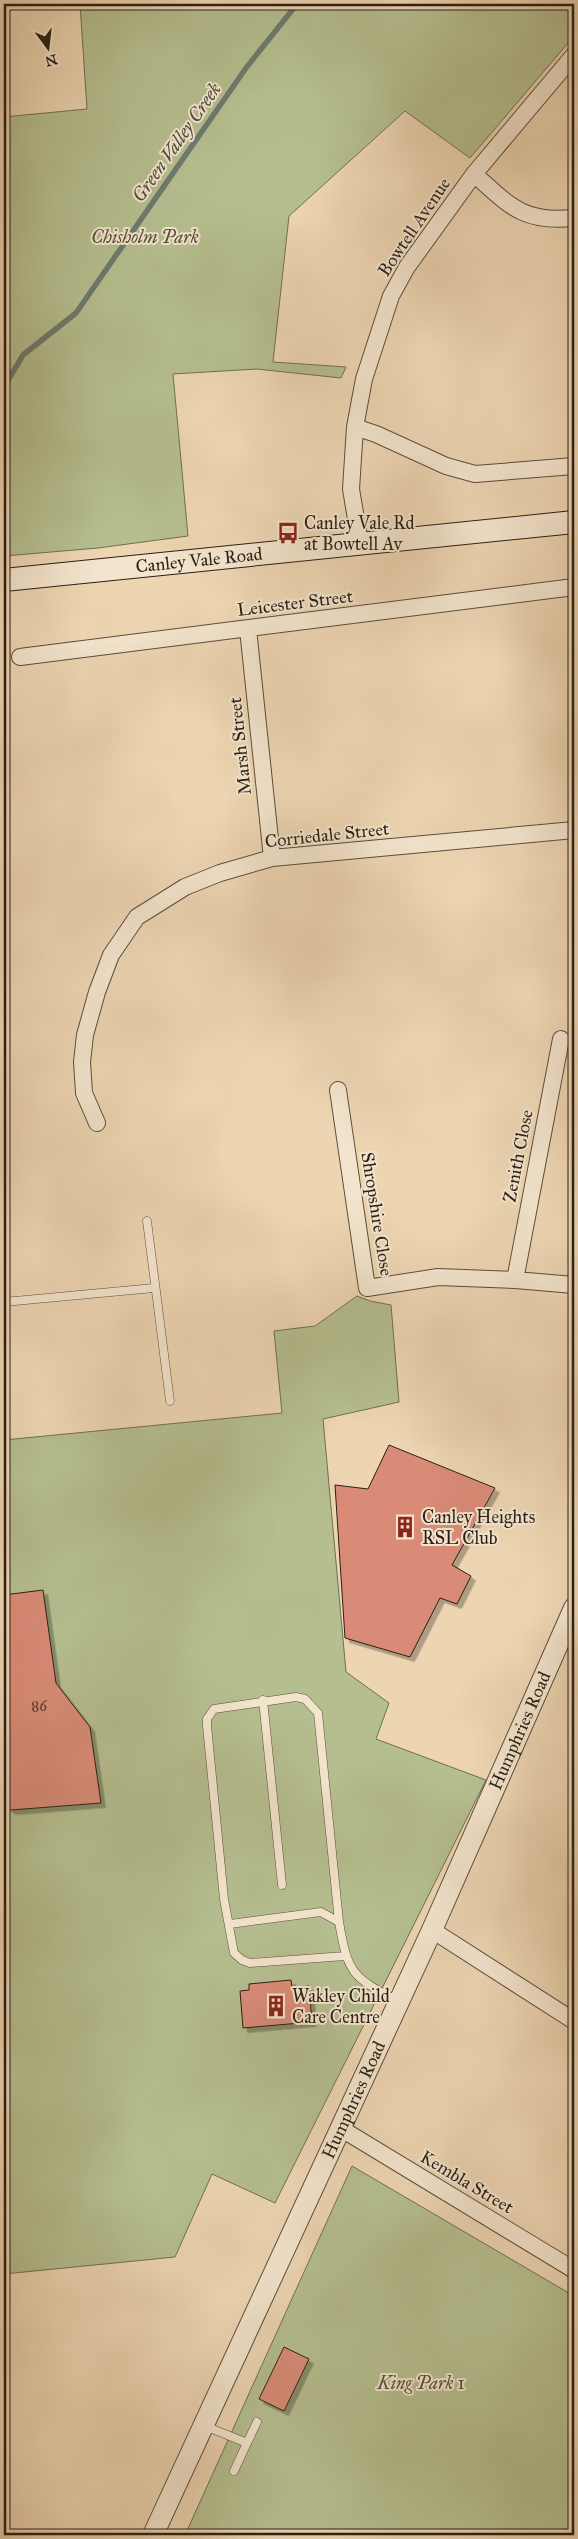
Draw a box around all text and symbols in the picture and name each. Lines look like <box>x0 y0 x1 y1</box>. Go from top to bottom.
north arrow <box>22 22 72 72</box>
text: N <box>43 50 59 70</box>
water label: Green Valley Creek <box>127 78 226 206</box>
street label: Bowtell Avenue <box>373 173 455 281</box>
park label: Chisholm Park <box>91 226 199 248</box>
place label: Canley Vale Rd at Bowtell Av <box>304 512 415 555</box>
bus stop icon: Canley Vale Rd at Bowtell Av <box>275 520 301 546</box>
street label: Canley Vale Road <box>134 543 264 578</box>
street label: Leicester Street <box>236 585 355 621</box>
street label: Marsh Street <box>224 695 256 796</box>
street label: Corriedale Street <box>264 817 391 852</box>
street label: Zenith Close <box>498 1108 538 1204</box>
street label: Shropshire Close <box>356 1151 398 1277</box>
place label: Canley Heights RSL Club <box>422 1506 535 1549</box>
building icon: Canley Heights RSL Club <box>392 1514 418 1540</box>
street label: Humphries Road <box>484 1668 556 1793</box>
house number: 86 <box>31 1697 48 1715</box>
place label: Wakley Child Care Centre <box>292 1985 390 2028</box>
building icon: Wakley Child Care Centre <box>263 1993 289 2019</box>
street label: Humphries Road <box>317 2038 390 2162</box>
street label: Kembla Street <box>416 2146 518 2219</box>
park label: King Park 1 <box>376 2372 465 2394</box>

